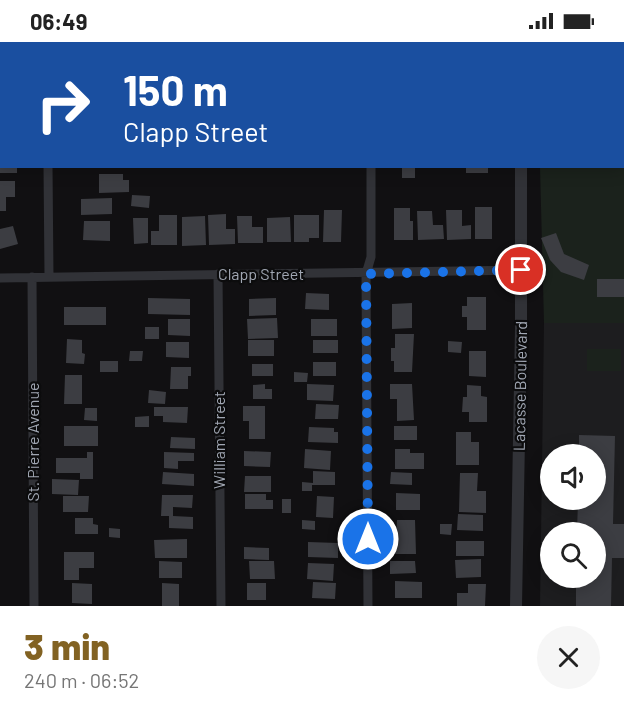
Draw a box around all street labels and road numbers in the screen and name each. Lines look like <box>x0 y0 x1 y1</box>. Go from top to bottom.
street label: Clapp Street <box>218 264 304 283</box>
street label: Lacasse Boulevard <box>509 321 530 451</box>
street label: St. Pierre Avenue <box>23 382 42 502</box>
street label: William Street <box>209 391 228 489</box>

